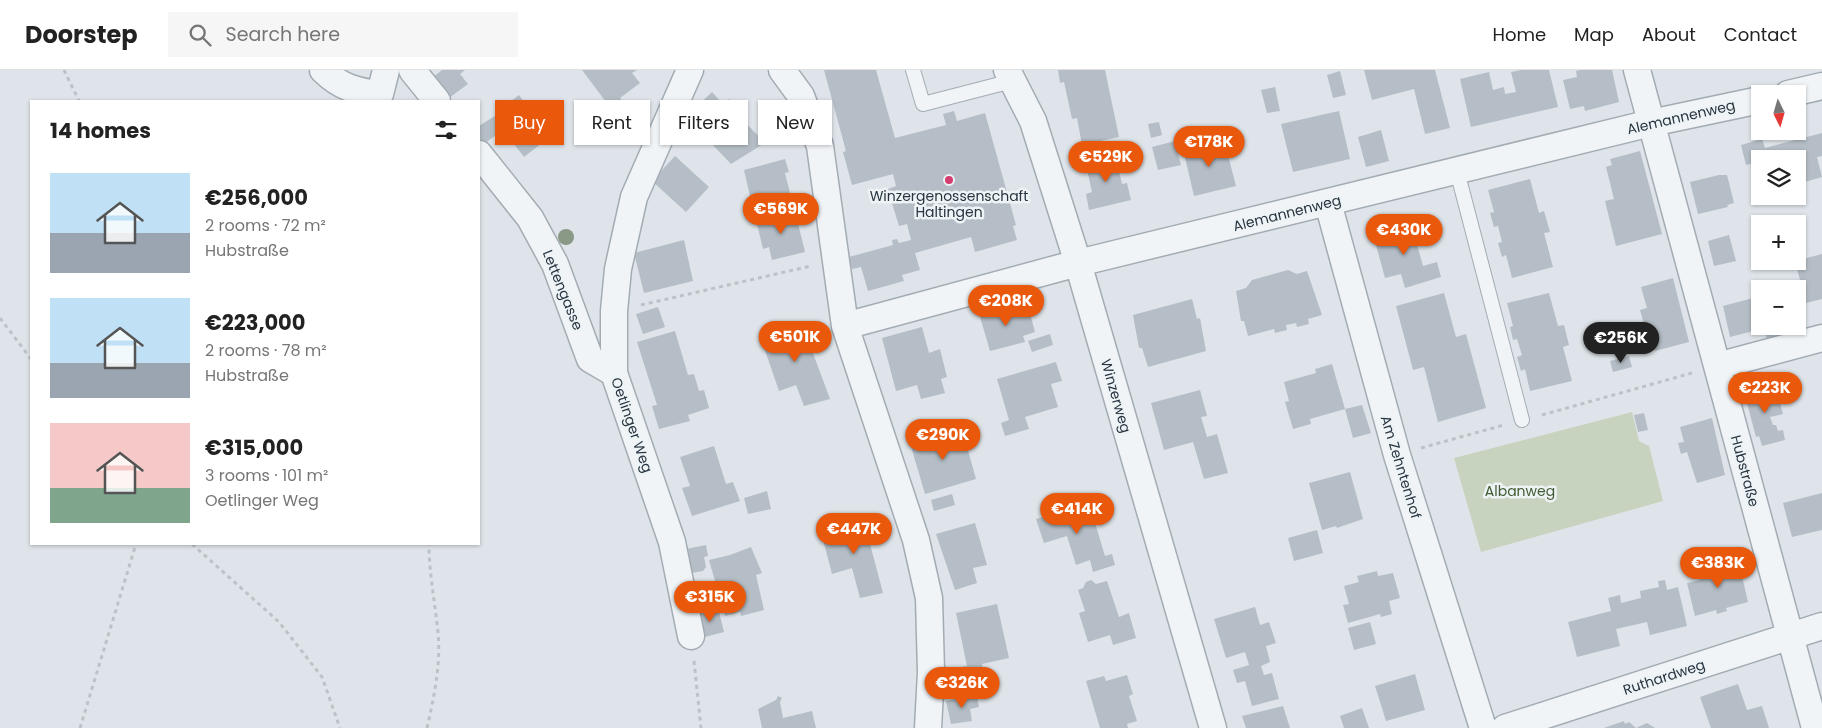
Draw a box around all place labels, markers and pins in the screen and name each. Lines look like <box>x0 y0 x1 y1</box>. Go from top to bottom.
pin: €178K <box>1174 126 1244 168</box>
pin: €529K <box>1071 140 1141 183</box>
marker: Winzergenossenschaft Haltingen <box>943 174 955 186</box>
place label: Winzergenossenschaft Haltingen <box>870 186 1028 222</box>
pin: €569K <box>746 192 816 235</box>
pin: €430K <box>1369 214 1439 256</box>
pin: €208K <box>971 284 1041 327</box>
pin: €501K <box>760 320 830 363</box>
pin: €256K <box>1586 322 1656 364</box>
pin: €223K <box>1730 372 1800 414</box>
pin: €290K <box>908 418 978 461</box>
pin: €414K <box>1042 492 1112 535</box>
pin: €447K <box>819 512 889 555</box>
pin: €383K <box>1683 546 1753 589</box>
pin: €315K <box>675 580 745 623</box>
pin: €326K <box>927 666 997 709</box>

